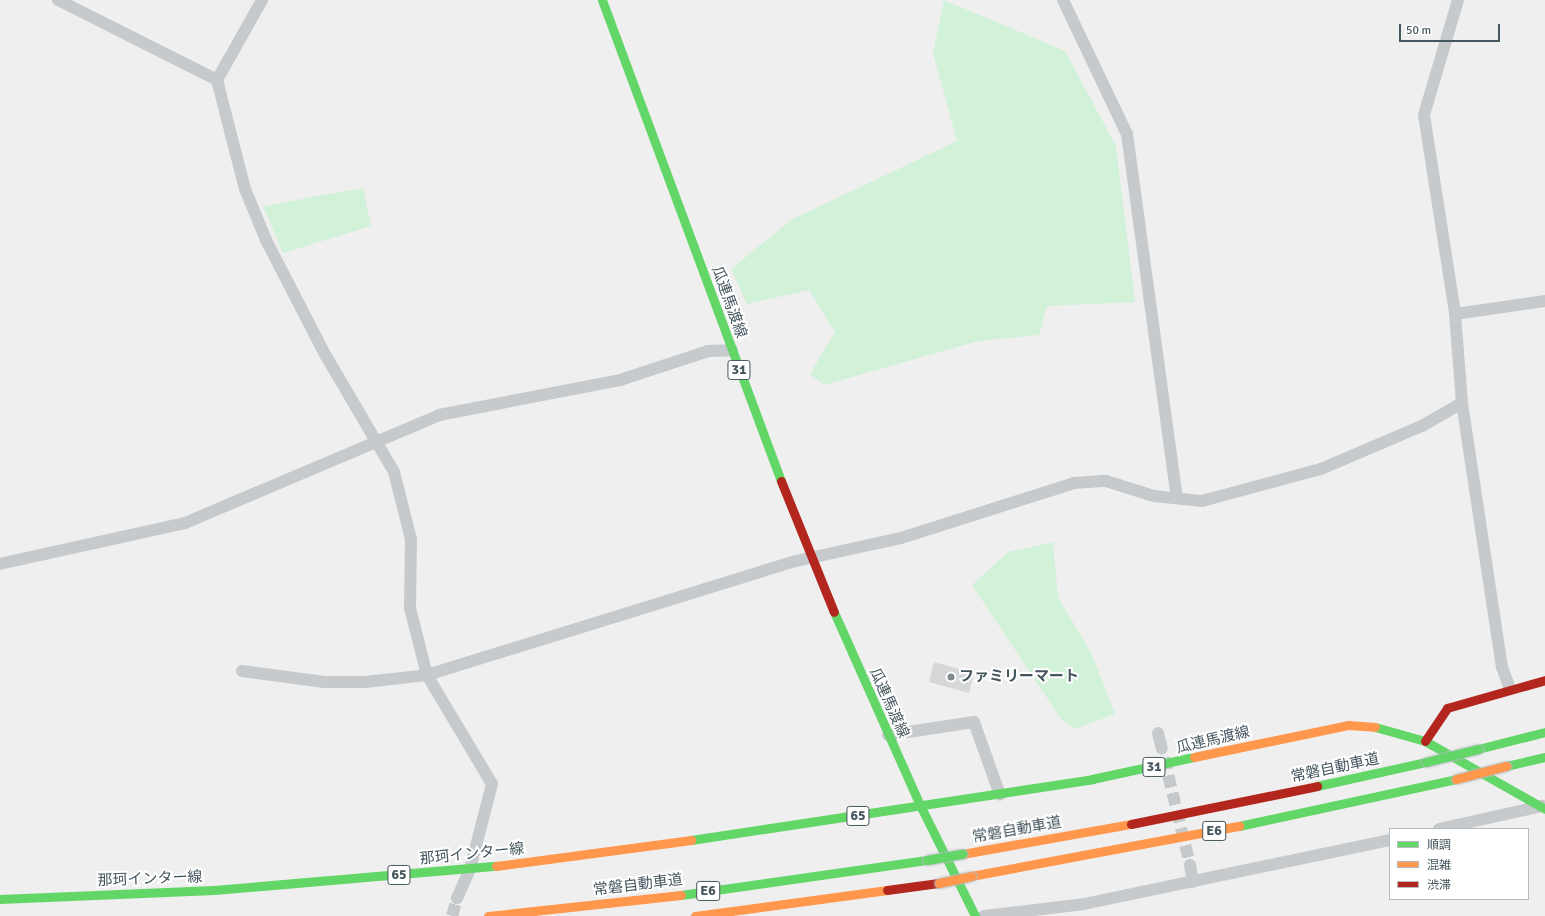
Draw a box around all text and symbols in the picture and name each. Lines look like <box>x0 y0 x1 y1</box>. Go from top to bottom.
scale bar <box>1401 16 1502 42</box>
text: 50 m <box>1406 23 1431 38</box>
street label: 瓜連馬渡線 <box>708 264 750 340</box>
road number: 31 <box>727 358 751 382</box>
street label: 瓜連馬渡線 <box>866 665 912 741</box>
place label: ファミリーマート <box>959 668 1079 686</box>
marker: ファミリーマート <box>946 672 956 682</box>
street label: 瓜連馬渡線 <box>1174 723 1252 757</box>
street label: 常磐自動車道 <box>1289 750 1381 786</box>
road number: 31 <box>1142 755 1166 779</box>
road number: 65 <box>846 804 870 828</box>
street label: 常磐自動車道 <box>971 813 1063 847</box>
road number: E6 <box>1202 819 1226 843</box>
legend <box>1389 828 1529 900</box>
text: 順調 <box>1427 838 1451 853</box>
street label: 那珂インター線 <box>419 840 525 868</box>
text: 混雑 <box>1427 858 1451 873</box>
road number: 65 <box>387 863 411 887</box>
street label: 那珂インター線 <box>97 868 203 890</box>
street label: 常磐自動車道 <box>592 871 684 899</box>
text: 渋滞 <box>1427 878 1451 893</box>
road number: E6 <box>696 879 720 903</box>

